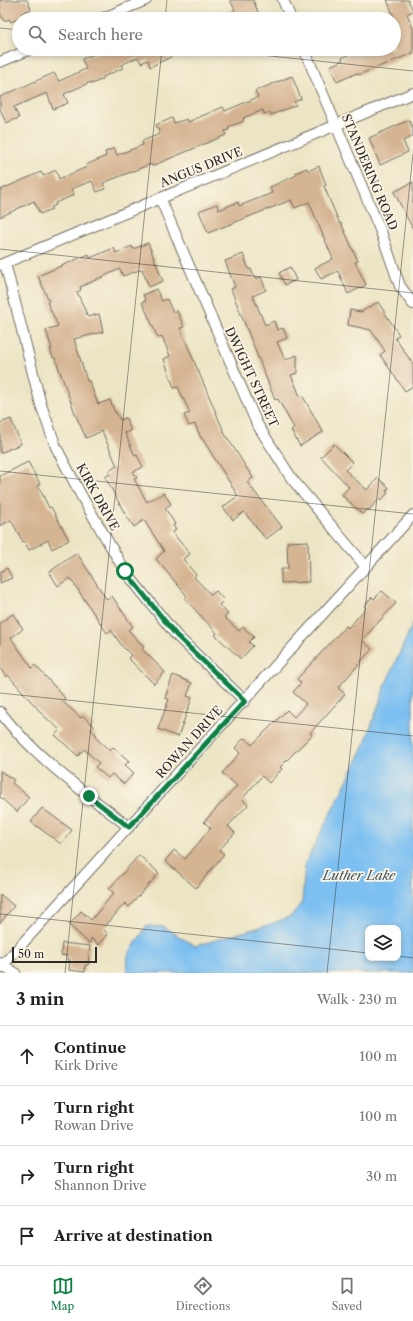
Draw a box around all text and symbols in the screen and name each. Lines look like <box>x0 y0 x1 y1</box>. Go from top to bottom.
search box <box>12 12 401 56</box>
icon: search <box>26 23 48 45</box>
text: Search here <box>58 25 143 44</box>
street label: STANDERING ROAD <box>339 112 401 233</box>
street label: ANGUS DRIVE <box>157 144 245 191</box>
street label: DWIGHT STREET <box>222 324 282 430</box>
street label: KIRK DRIVE <box>73 461 123 533</box>
route start <box>116 562 134 580</box>
street label: ROWAN DRIVE <box>153 703 225 781</box>
route end <box>80 787 98 805</box>
water label: Luther Lake <box>322 867 396 883</box>
map controls <box>365 925 401 961</box>
button: layers <box>365 925 401 961</box>
scale bar <box>12 945 97 964</box>
text: 50 m <box>18 947 44 961</box>
text: 3 min <box>16 989 65 1009</box>
text: Walk · 230 m <box>317 991 397 1007</box>
text: Continue <box>54 1038 126 1057</box>
icon: ahead <box>16 1045 38 1067</box>
text: 100 m <box>359 1048 397 1064</box>
text: Kirk Drive <box>54 1057 118 1073</box>
text: Turn right <box>54 1098 134 1117</box>
icon: right <box>16 1105 38 1127</box>
text: 100 m <box>359 1108 397 1124</box>
text: Rowan Drive <box>54 1117 134 1133</box>
text: Turn right <box>54 1158 134 1177</box>
icon: right <box>16 1165 38 1187</box>
text: 30 m <box>366 1168 397 1184</box>
text: Shannon Drive <box>54 1177 146 1193</box>
icon: arrive <box>16 1225 38 1247</box>
text: Arrive at destination <box>54 1226 213 1245</box>
tab: Map <box>51 1275 74 1313</box>
tab: Directions <box>176 1275 230 1313</box>
tab: Saved <box>332 1275 362 1313</box>

